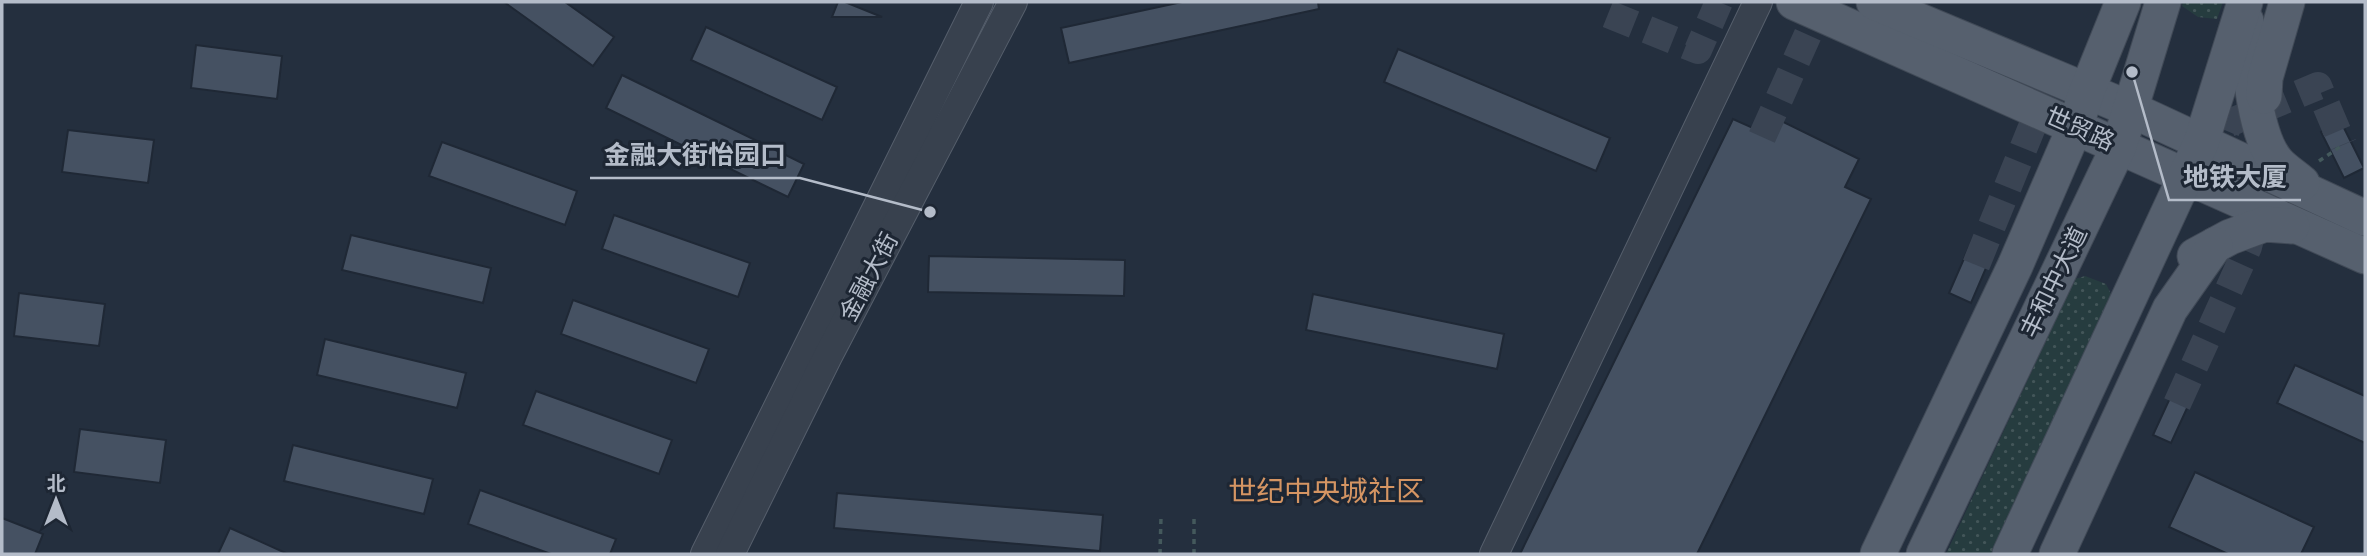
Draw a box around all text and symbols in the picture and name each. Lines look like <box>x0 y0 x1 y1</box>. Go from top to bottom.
street label: 世贸路 <box>2041 99 2120 157</box>
callout: 金融大街怡园口 <box>590 131 800 178</box>
text: 金融大街怡园口 <box>604 137 786 172</box>
callout: 地铁大厦 <box>2169 153 2301 200</box>
text: 地铁大厦 <box>2183 159 2287 194</box>
street label: 丰和中大道 <box>2012 221 2094 343</box>
street label: 金融大街 <box>831 227 905 326</box>
north arrow <box>21 465 91 535</box>
text: 北 <box>46 470 66 496</box>
district label: 世纪中央城社区 <box>1228 472 1424 510</box>

